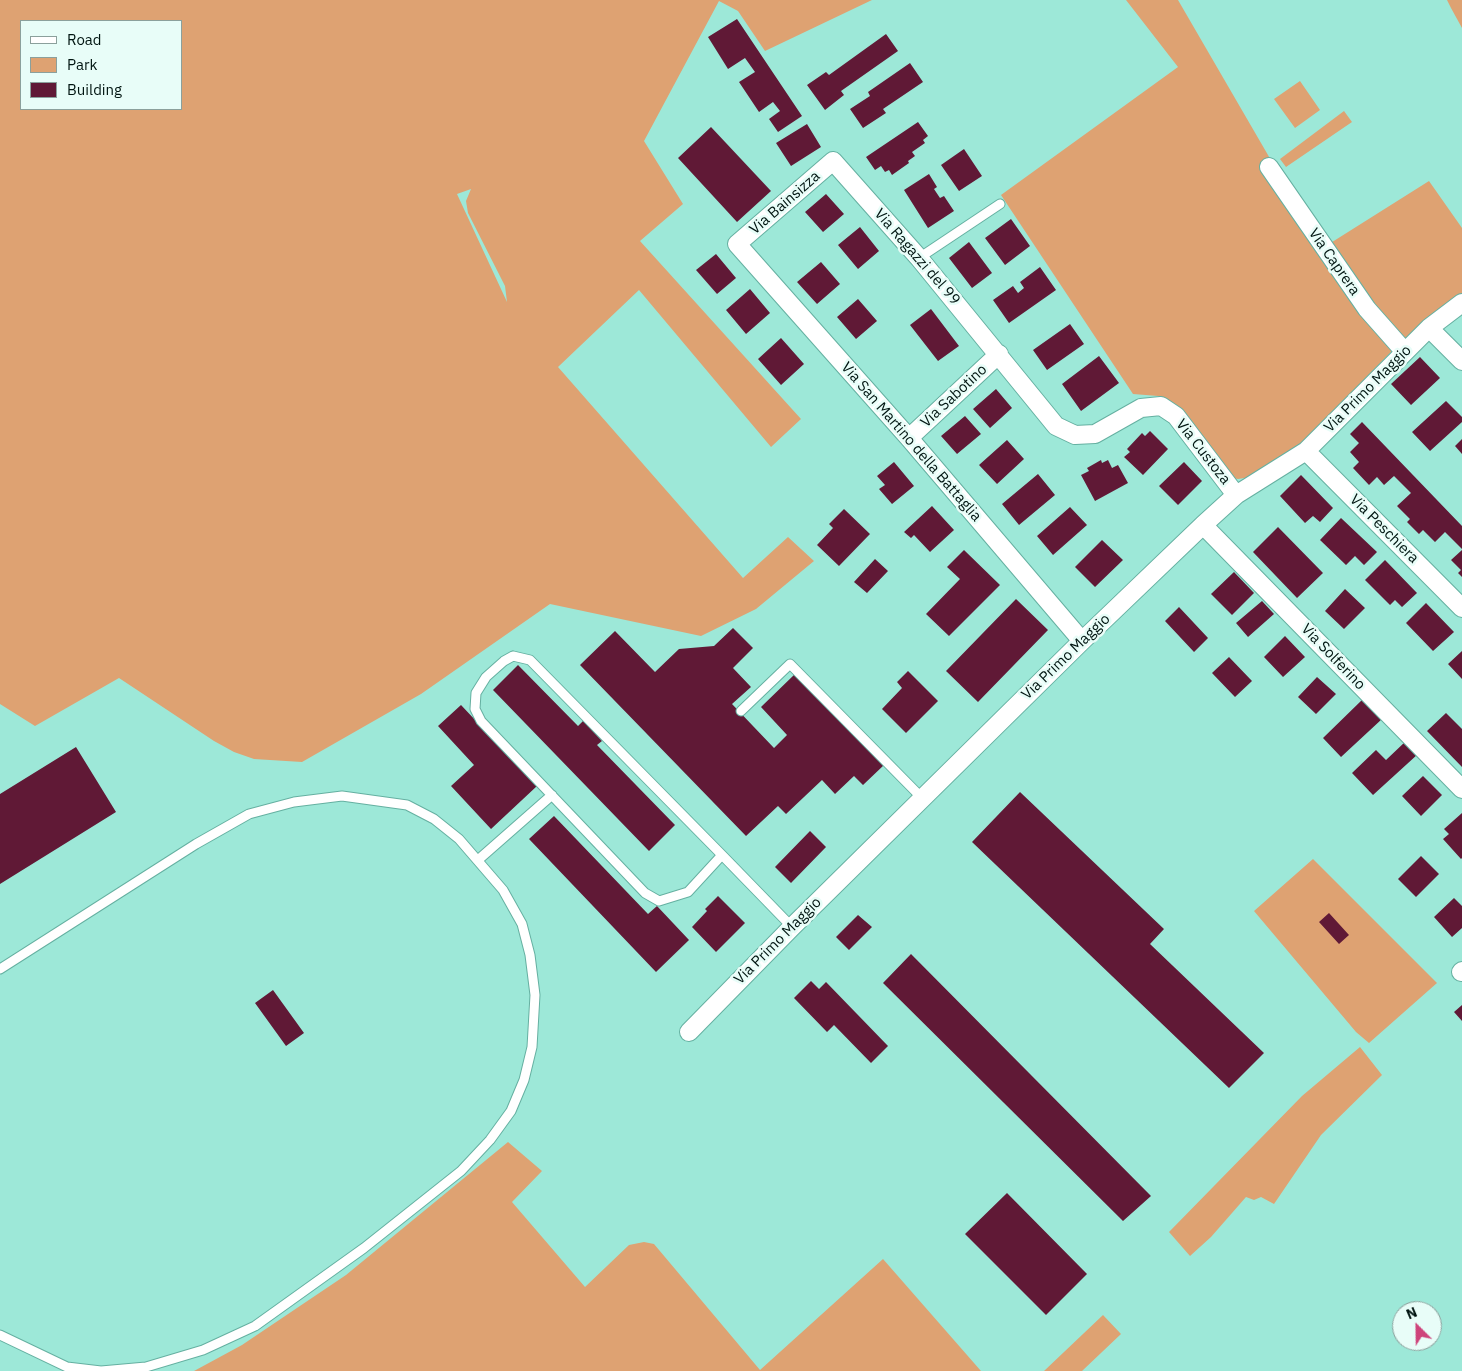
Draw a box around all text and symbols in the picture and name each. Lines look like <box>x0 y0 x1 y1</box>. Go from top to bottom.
legend <box>20 20 182 110</box>
text: Road <box>67 30 102 49</box>
text: Park <box>67 55 97 74</box>
text: Building <box>67 80 122 99</box>
street label: Via Bainsizza <box>746 168 824 238</box>
street label: Via Ragazzi del 99 <box>870 205 964 309</box>
street label: Via Caprera <box>1304 225 1364 299</box>
street label: Via Primo Maggio <box>1321 342 1415 436</box>
street label: Via San Martino della Battaglia <box>837 359 985 525</box>
street label: Via Sabotino <box>917 361 991 431</box>
street label: Via Custoza <box>1172 416 1234 488</box>
street label: Via Peschiera <box>1346 491 1422 567</box>
street label: Via Primo Maggio <box>1018 610 1114 704</box>
street label: Via Solferino <box>1297 620 1369 694</box>
street label: Via Primo Maggio <box>731 894 825 988</box>
north arrow <box>1392 1301 1442 1351</box>
text: N <box>1403 1303 1420 1323</box>

